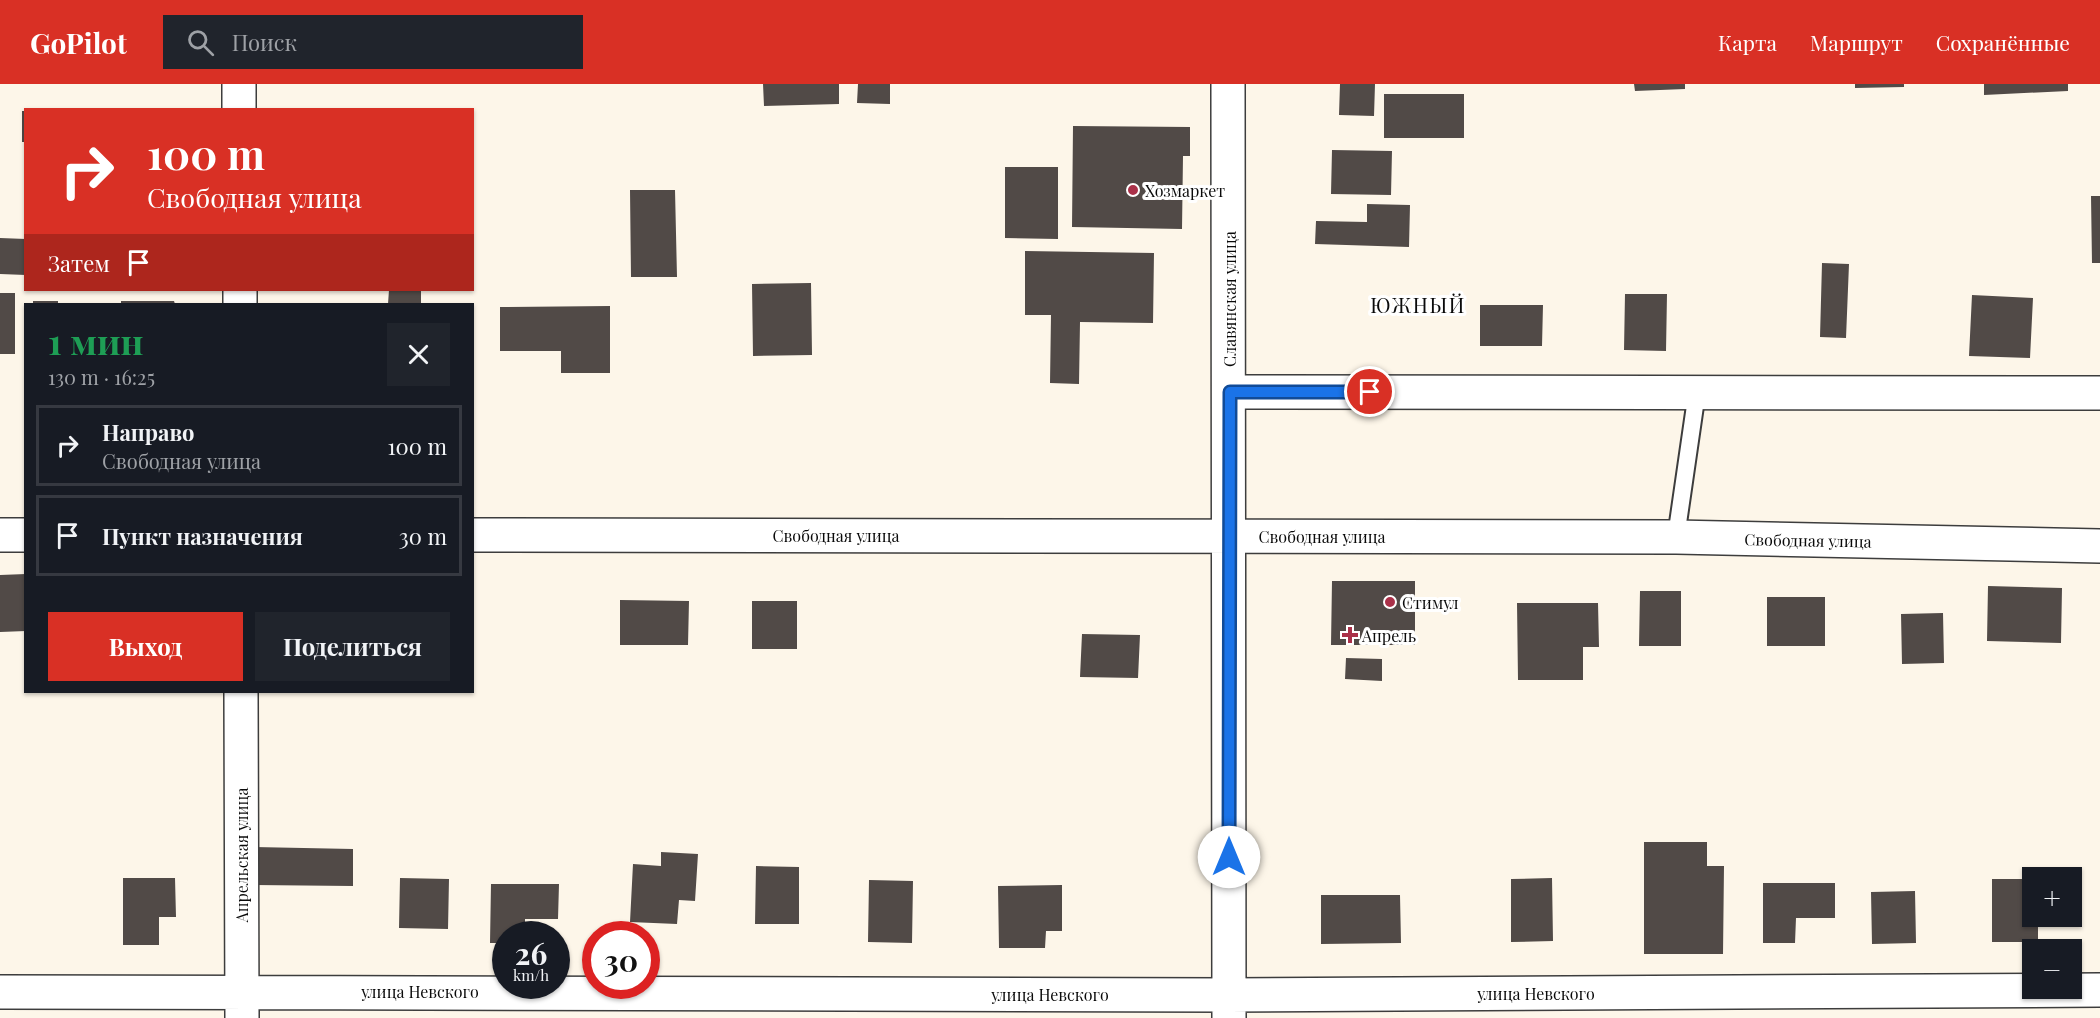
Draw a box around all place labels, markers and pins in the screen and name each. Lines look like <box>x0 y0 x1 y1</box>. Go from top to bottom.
place label: Хозмаркет <box>1145 180 1225 201</box>
marker: Хозмаркет <box>1126 183 1140 197</box>
pin <box>1344 366 1395 417</box>
place label: Стимул <box>1402 592 1459 613</box>
marker: Стимул <box>1383 595 1397 609</box>
place label: Апрель <box>1361 625 1416 646</box>
marker: Апрель <box>1343 628 1357 642</box>

